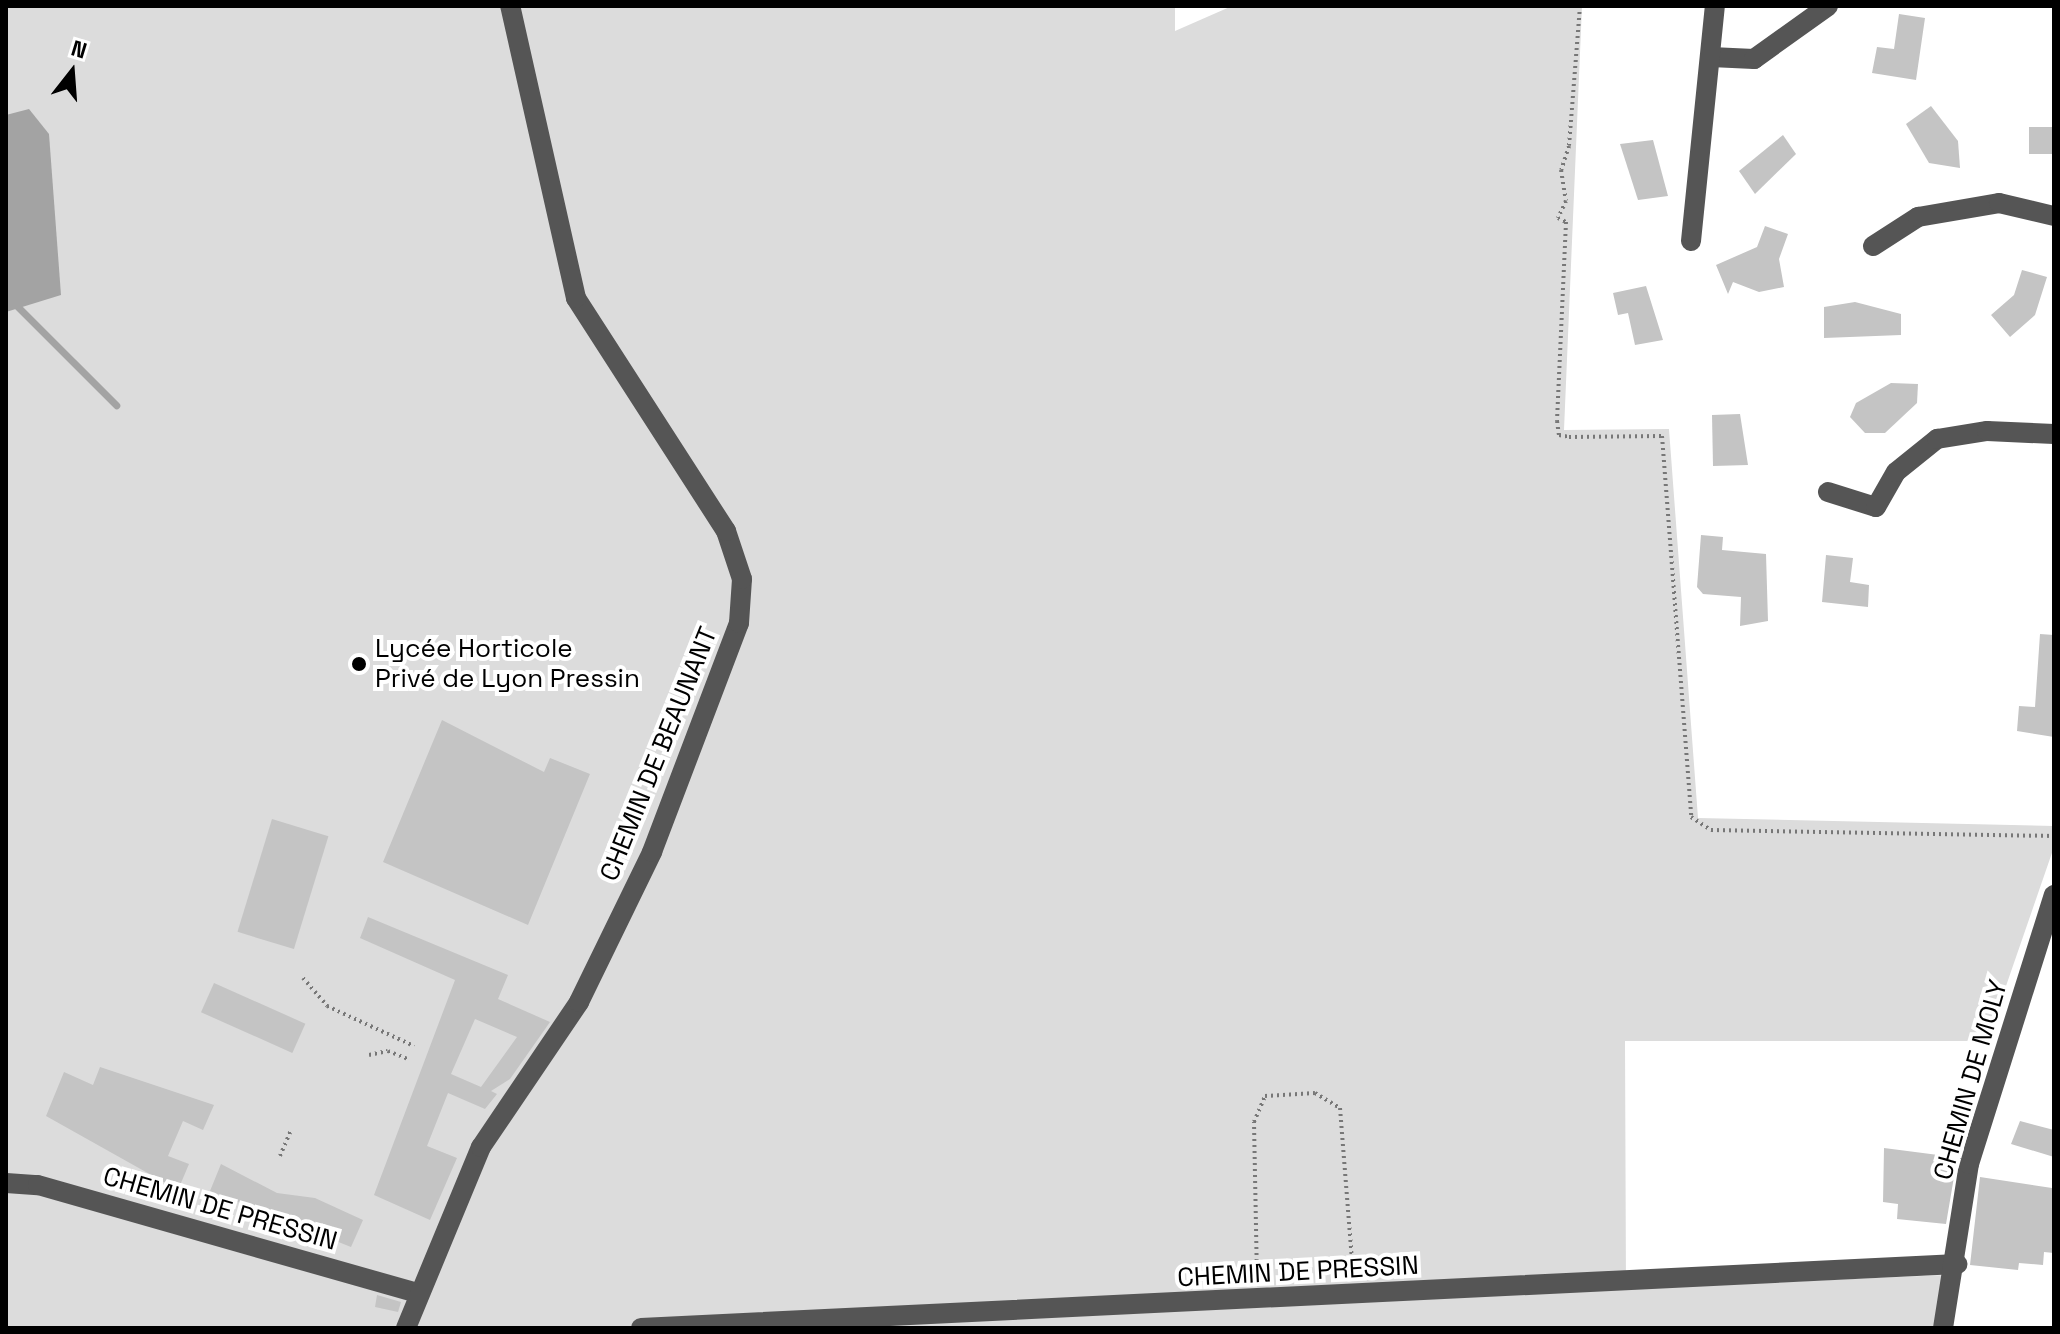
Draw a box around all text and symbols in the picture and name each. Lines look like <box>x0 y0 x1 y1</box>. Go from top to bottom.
north arrow <box>32 32 112 112</box>
text: N <box>68 34 90 65</box>
street label: CHEMIN DE BEAUNANT <box>594 622 724 886</box>
place label: Lycée Horticole Privé de Lyon Pressin <box>375 633 640 694</box>
marker: Lycée Horticole Privé de Lyon Pressin <box>350 655 368 673</box>
street label: CHEMIN DE MOLY <box>1928 976 2014 1184</box>
street label: CHEMIN DE PRESSIN <box>99 1161 341 1257</box>
street label: CHEMIN DE PRESSIN <box>1176 1250 1420 1294</box>

